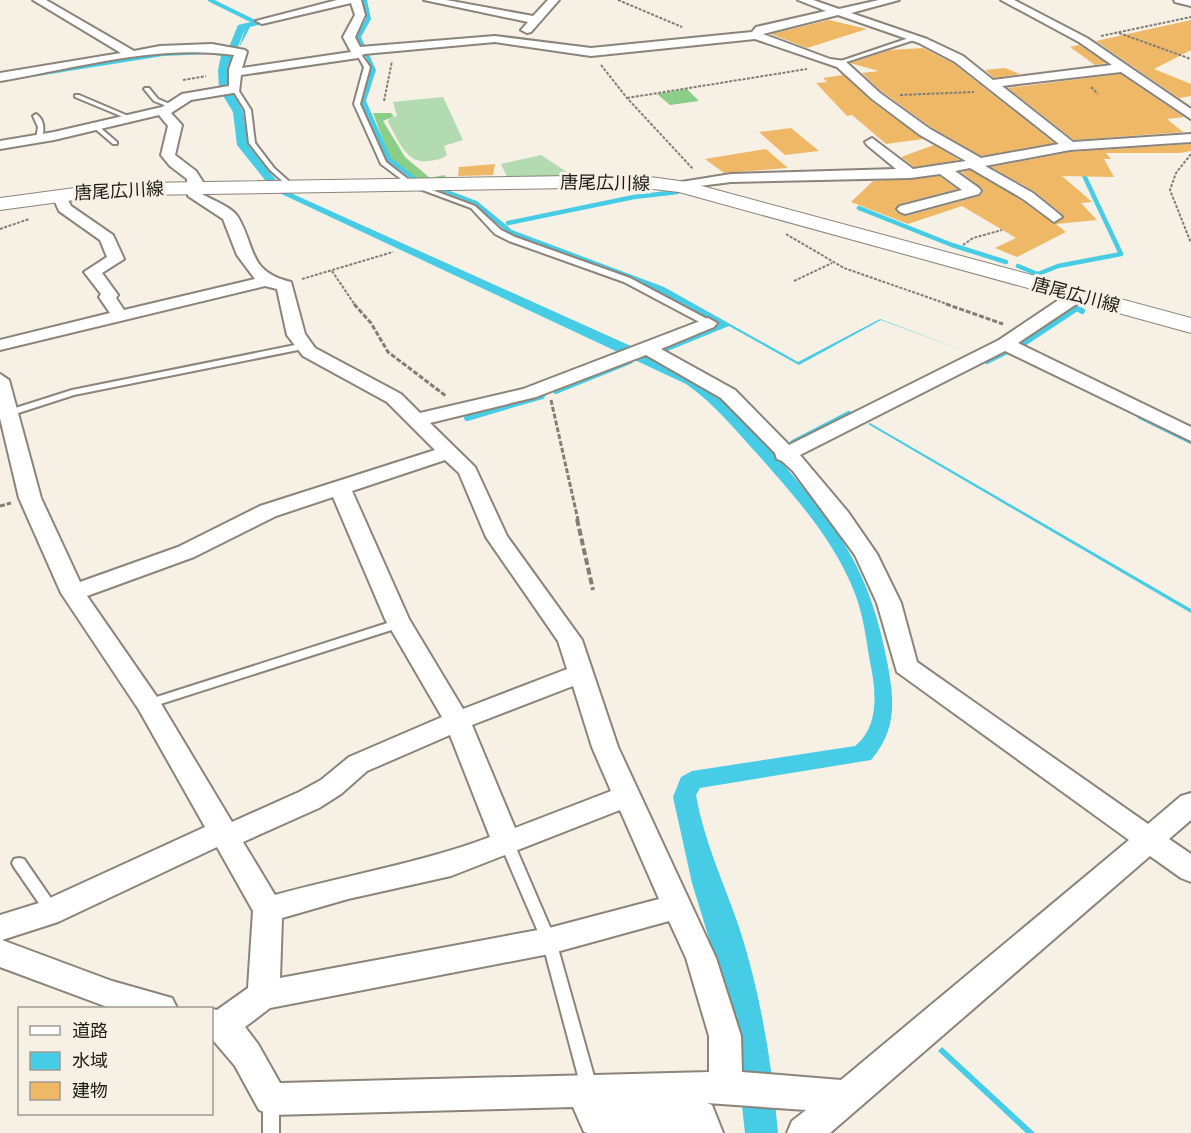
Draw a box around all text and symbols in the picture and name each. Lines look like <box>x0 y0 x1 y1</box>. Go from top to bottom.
street label: 唐尾広川線 <box>560 168 650 197</box>
street label: 唐尾広川線 <box>73 175 165 206</box>
street label: 唐尾広川線 <box>1029 270 1123 319</box>
legend <box>18 1007 213 1115</box>
text: 道路 <box>72 1017 108 1044</box>
text: 水域 <box>72 1047 108 1074</box>
text: 建物 <box>72 1077 108 1104</box>

